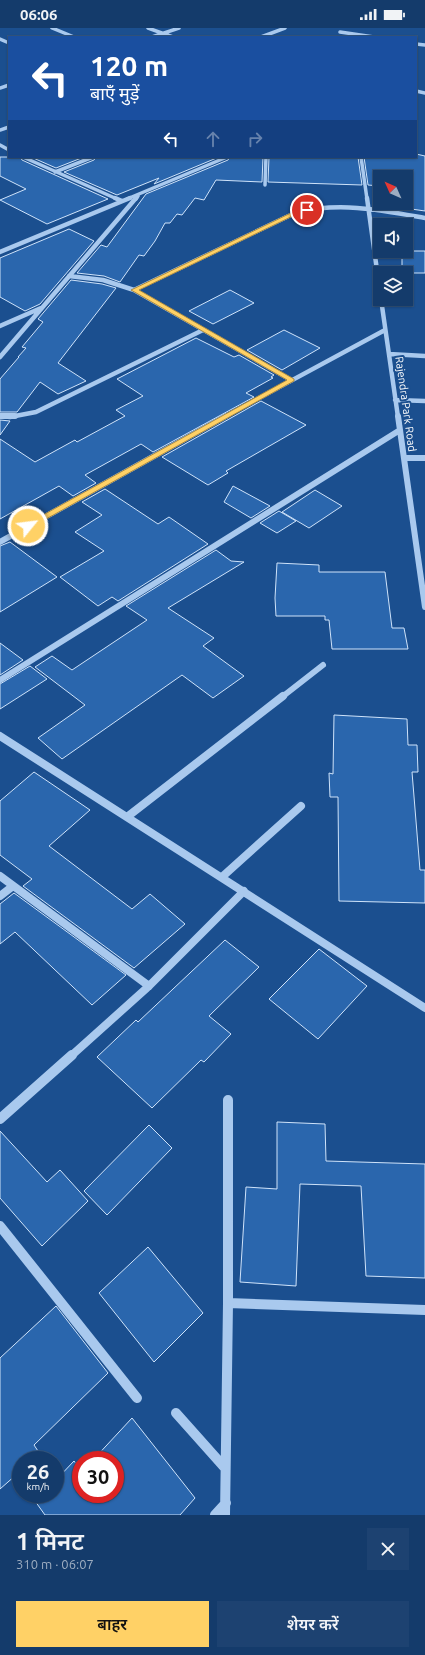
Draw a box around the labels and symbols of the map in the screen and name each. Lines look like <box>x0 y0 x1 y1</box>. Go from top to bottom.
north arrow <box>373 170 413 210</box>
pin <box>290 193 324 227</box>
street label: Rajendra Park Road <box>393 356 419 452</box>
position arrow <box>7 505 49 547</box>
speed limit sign: 30 <box>72 1451 124 1503</box>

